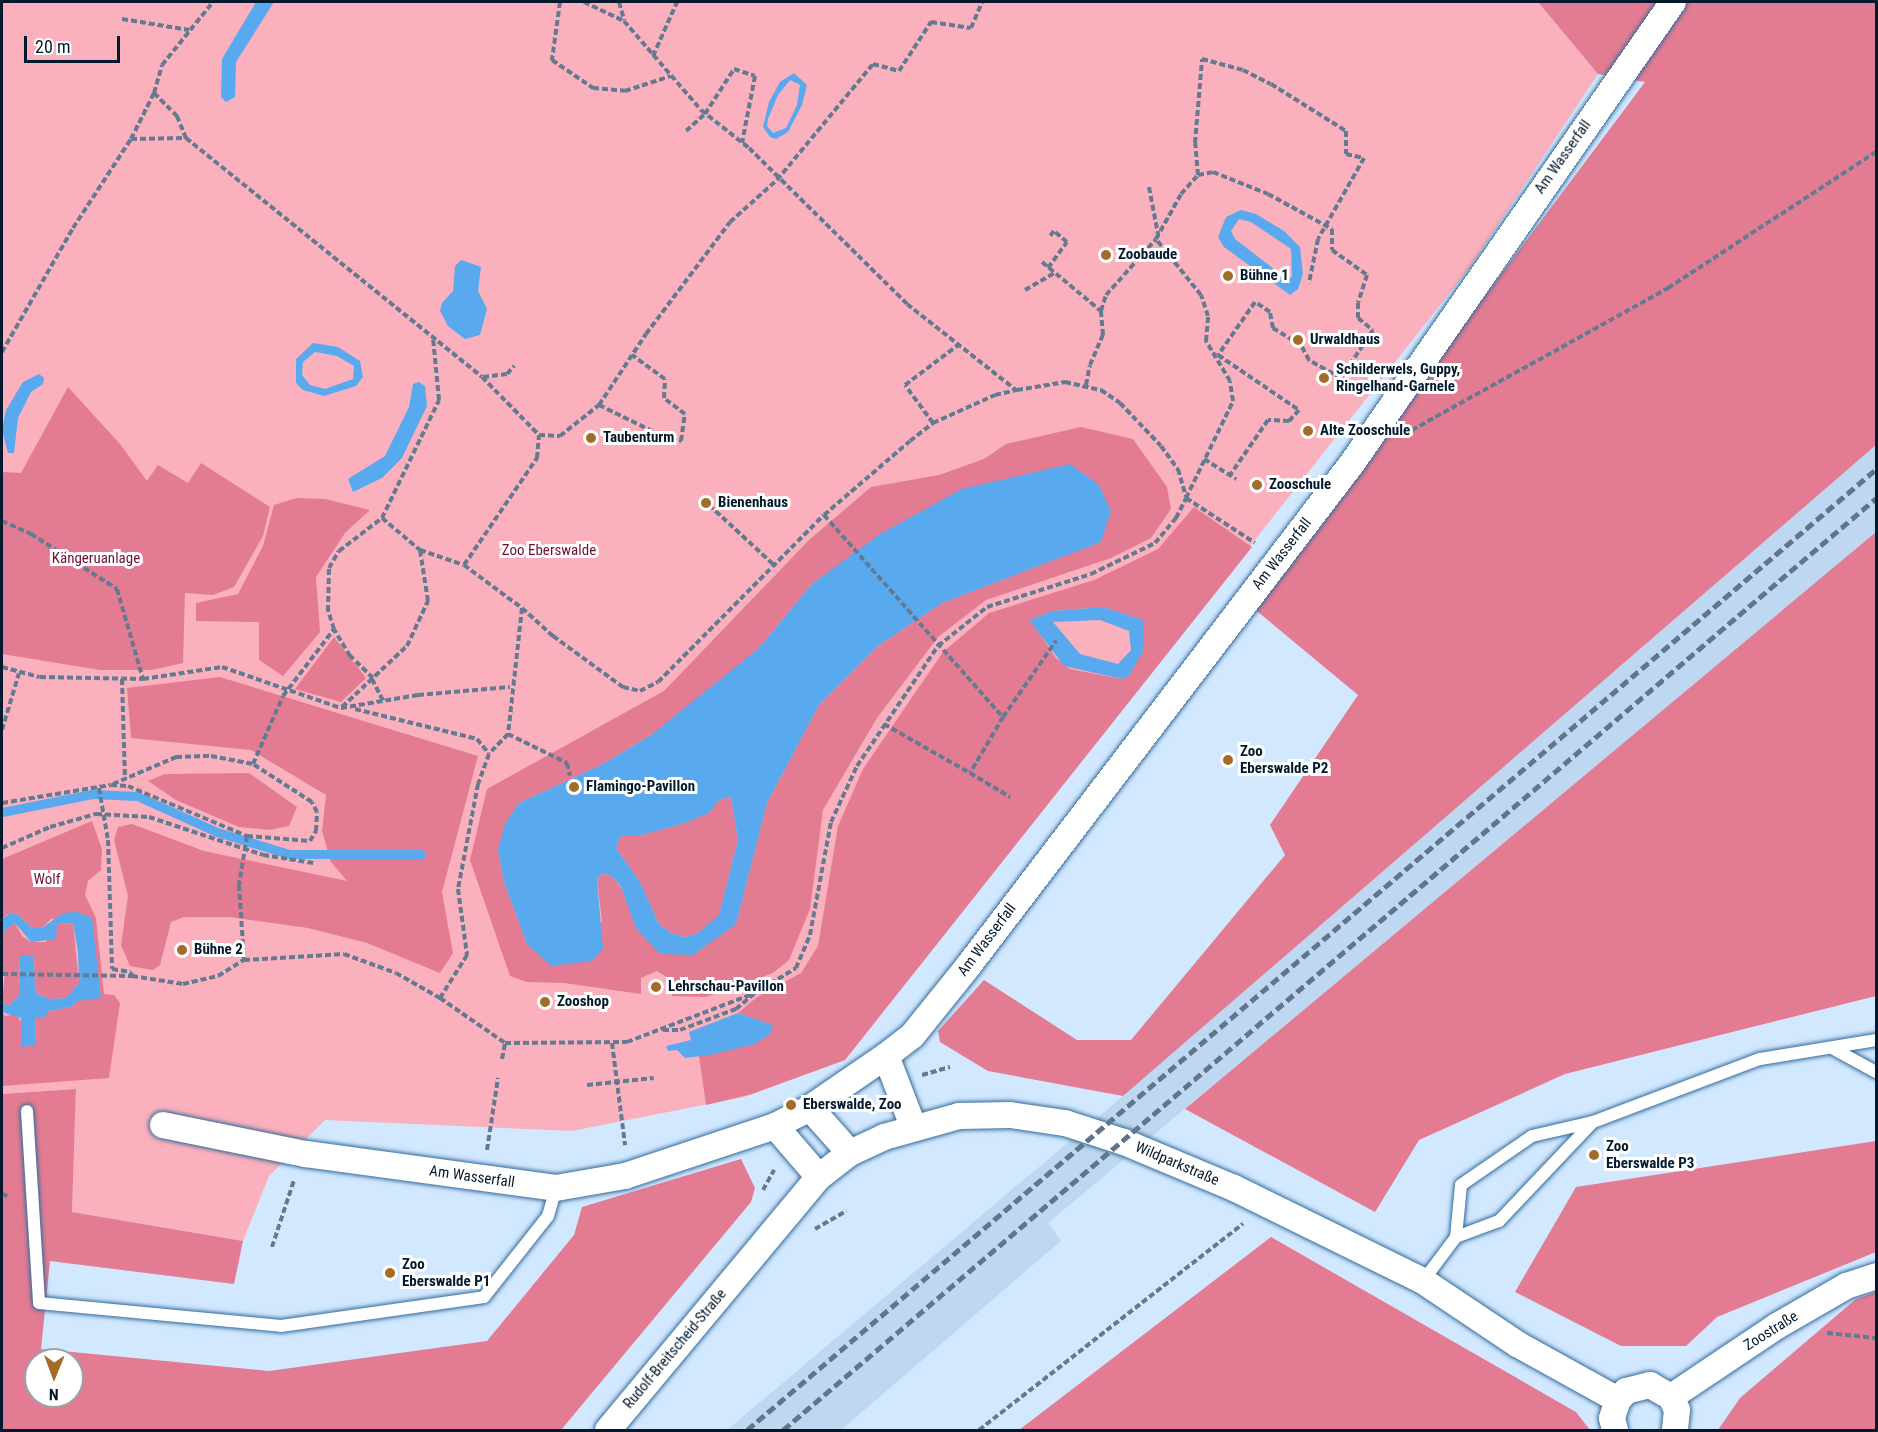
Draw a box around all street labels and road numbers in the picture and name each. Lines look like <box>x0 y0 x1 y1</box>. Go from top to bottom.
street label: Am Wasserfall <box>1531 117 1595 197</box>
street label: Am Wasserfall <box>1248 515 1316 593</box>
street label: Am Wasserfall <box>954 900 1020 980</box>
street label: Wildparkstraße <box>1132 1138 1222 1190</box>
street label: Am Wasserfall <box>428 1162 516 1192</box>
street label: Rudolf-Breitscheid-Straße <box>620 1285 730 1413</box>
street label: Zoostraße <box>1741 1307 1801 1355</box>

